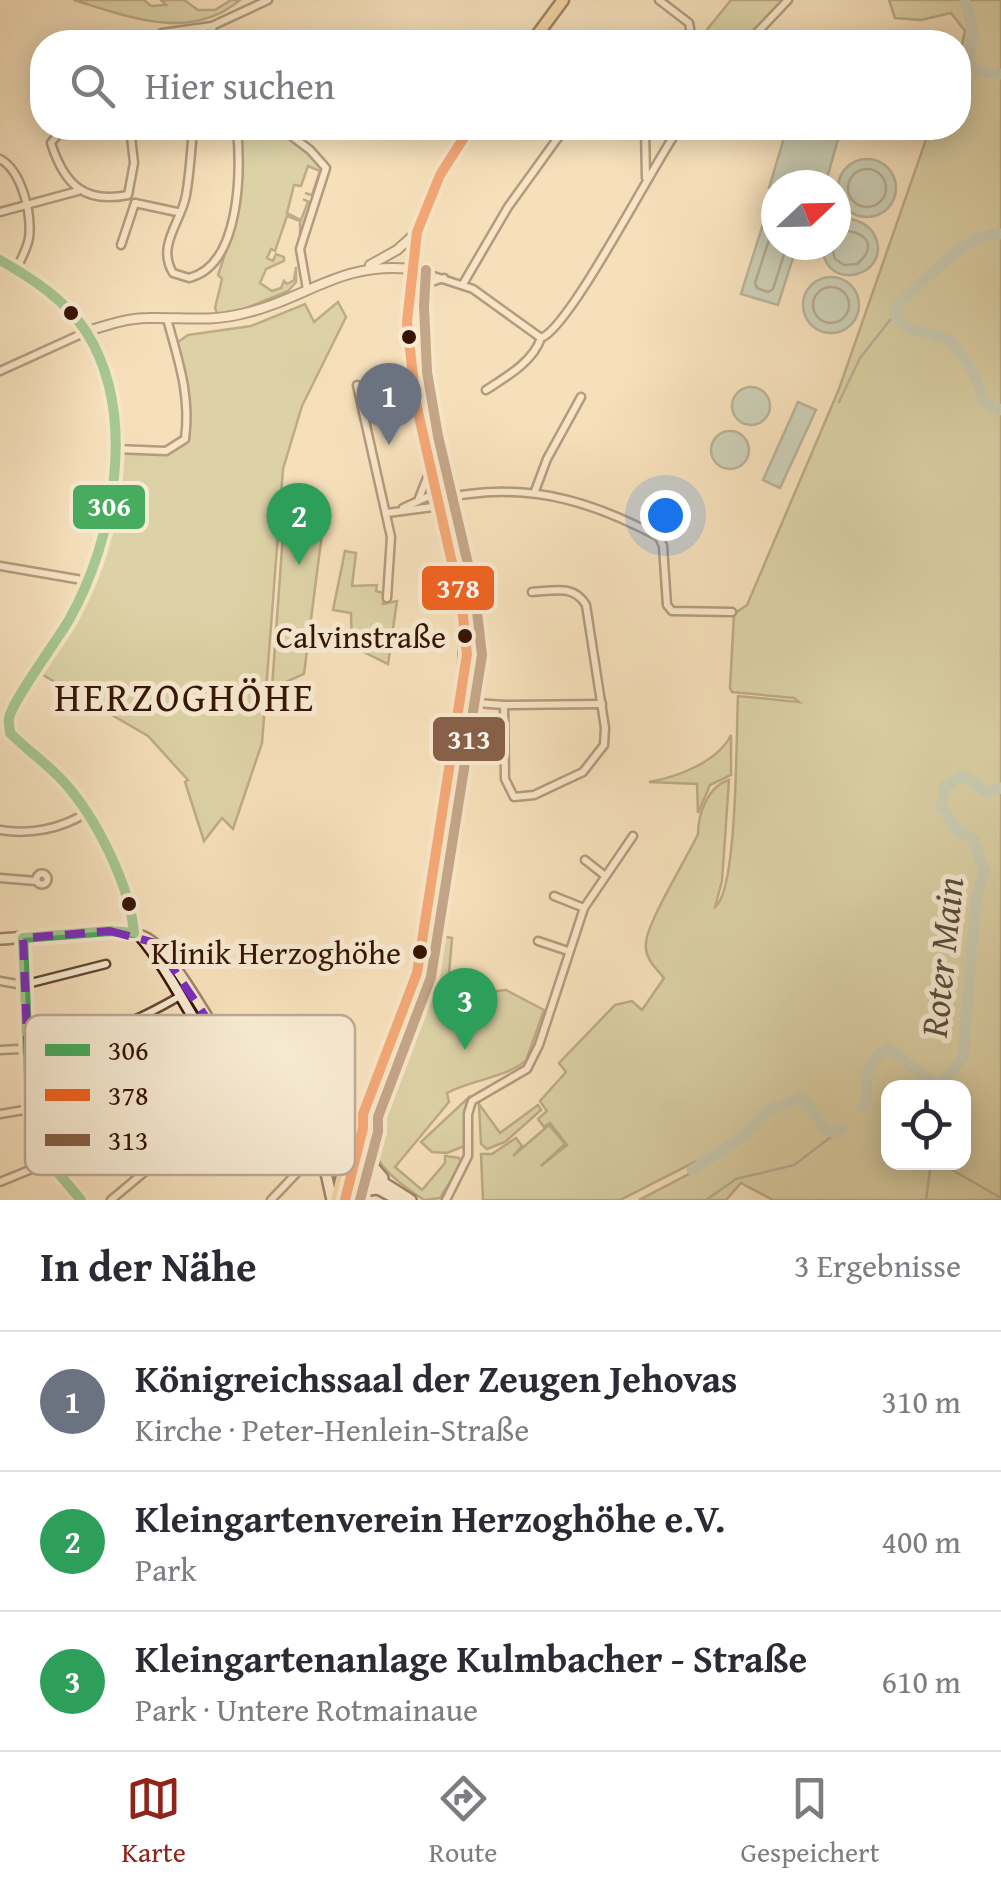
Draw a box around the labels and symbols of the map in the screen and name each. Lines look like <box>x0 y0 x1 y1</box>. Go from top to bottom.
north arrow <box>761 170 851 260</box>
unlabelled marker <box>61 303 81 323</box>
unlabelled marker <box>399 327 419 347</box>
pin: 1 <box>356 362 422 445</box>
pin: 2 <box>266 482 332 565</box>
line badge: 306 <box>71 483 147 531</box>
text: 306 <box>87 485 131 526</box>
your location <box>640 490 691 541</box>
line badge: 378 <box>420 564 496 612</box>
text: 378 <box>436 567 480 608</box>
place label: Calvinstraße <box>276 613 446 660</box>
marker: Calvinstraße <box>455 626 475 646</box>
district label: HERZOGHÖHE <box>54 667 316 726</box>
line badge: 313 <box>431 715 507 763</box>
text: 313 <box>447 718 491 759</box>
water label: Roter Main <box>905 874 977 1041</box>
unlabelled marker <box>119 894 139 914</box>
place label: Klinik Herzoghöhe <box>151 929 401 976</box>
marker: Klinik Herzoghöhe <box>410 942 430 962</box>
pin: 3 <box>432 968 498 1050</box>
legend <box>25 1015 355 1175</box>
text: 306 <box>108 1029 148 1070</box>
text: 378 <box>108 1074 148 1115</box>
text: 313 <box>108 1119 148 1160</box>

